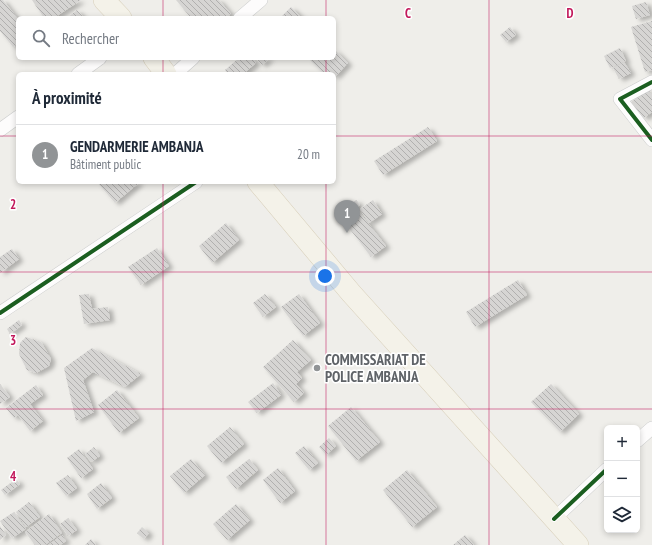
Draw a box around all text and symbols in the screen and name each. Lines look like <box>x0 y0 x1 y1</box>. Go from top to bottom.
text: C <box>405 5 411 22</box>
text: D <box>567 5 574 22</box>
search box <box>16 16 336 60</box>
icon: search <box>30 27 52 49</box>
text: Rechercher <box>62 29 119 48</box>
text: À proximité <box>32 87 102 109</box>
text: GENDARMERIE AMBANJA <box>70 137 204 156</box>
text: 1 <box>42 146 48 163</box>
text: 20 m <box>297 146 320 163</box>
text: Bâtiment public <box>70 156 141 173</box>
text: 2 <box>10 196 16 213</box>
pin: 1 <box>334 200 360 233</box>
your location <box>315 266 335 286</box>
text: 3 <box>10 332 16 349</box>
place label: COMMISSARIAT DE POLICE AMBANJA <box>325 350 426 386</box>
marker: COMMISSARIAT DE POLICE AMBANJA <box>312 363 322 373</box>
map controls <box>604 425 640 533</box>
button: + <box>604 425 640 461</box>
button: − <box>604 461 640 497</box>
text: 4 <box>10 468 17 485</box>
button: layers <box>604 497 640 533</box>

